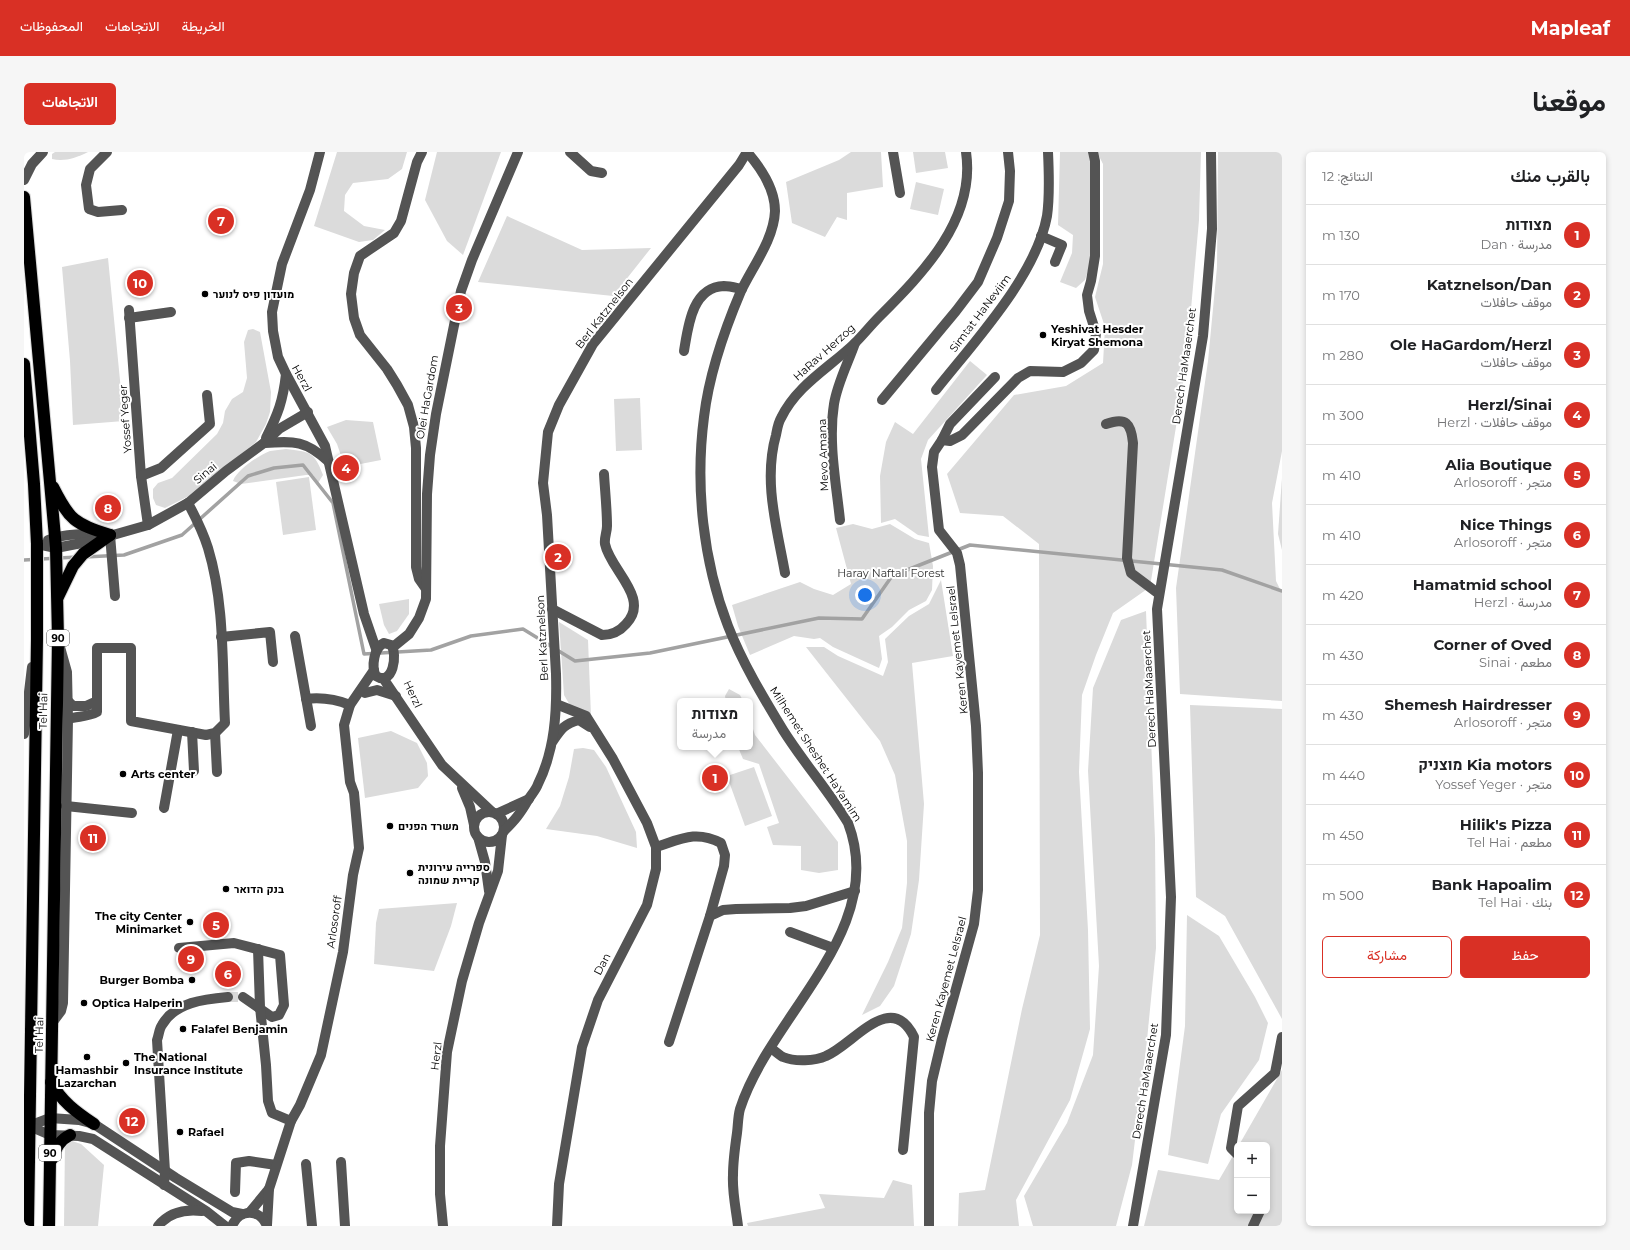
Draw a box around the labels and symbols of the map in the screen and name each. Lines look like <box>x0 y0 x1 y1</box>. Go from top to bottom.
pin: 7 <box>208 206 234 236</box>
pin: 10 <box>127 268 153 298</box>
street label: Simtat HaNeviim <box>946 271 1014 355</box>
street label: Berl Katznelson <box>572 275 636 351</box>
place label: מועדון פיס לנוער <box>213 287 294 301</box>
marker: מועדון פיס לנוער <box>200 289 210 299</box>
pin: 3 <box>446 293 472 323</box>
street label: Derech HaMaaerchet <box>1169 306 1199 425</box>
street label: HaRav Herzog <box>790 321 858 383</box>
place label: Yeshivat Hesder Kiryat Shemona <box>1050 322 1144 349</box>
marker: Yeshivat Hesder Kiryat Shemona <box>1038 330 1048 340</box>
street label: Olei HaGardom <box>413 354 441 440</box>
street label: Herzl <box>289 362 315 394</box>
street label: Yossef Yeger <box>116 384 134 454</box>
street label: Mevo Amana <box>815 418 831 492</box>
pin: 4 <box>333 453 359 483</box>
street label: Sinai <box>190 459 220 487</box>
pin: 8 <box>95 493 121 523</box>
pin: 2 <box>545 542 571 572</box>
park label: Haray Naftali Forest <box>837 566 945 580</box>
your location <box>855 585 875 605</box>
street label: Keren Kayemet LeIsrael <box>943 585 971 715</box>
street label: Berl Katznelson <box>533 595 551 681</box>
street label: Derech HaMaaerchet <box>1139 629 1159 748</box>
road number: 90 <box>47 630 69 646</box>
street label: Herzl <box>401 678 425 710</box>
street label: Milhemet Sheshet HaYamim <box>767 684 865 824</box>
street label: Tel Hai <box>36 693 50 729</box>
pin: 1 <box>702 763 728 793</box>
place label: Arts center <box>130 767 196 781</box>
marker: Arts center <box>118 769 128 779</box>
place label: משרד הפנים <box>398 819 459 833</box>
marker: משרד הפנים <box>385 821 395 831</box>
pin: 11 <box>80 823 106 853</box>
place label: ספרייה עירונית קריית שמונה <box>418 860 490 887</box>
marker: ספרייה עירונית קריית שמונה <box>405 868 415 878</box>
place label: בנק הדואר <box>234 882 284 896</box>
marker: בנק הדואר <box>221 884 231 894</box>
street label: Arlosoroff <box>323 894 345 949</box>
place label: The city Center Minimarket <box>95 909 182 936</box>
pin: 5 <box>203 910 229 940</box>
street label: Keren Kayemet LeIsrael <box>923 915 969 1043</box>
marker: The city Center Minimarket <box>185 917 195 927</box>
pin: 9 <box>178 944 204 974</box>
street label: Dan <box>591 951 613 977</box>
pin: 6 <box>215 959 241 989</box>
place label: Burger Bomba <box>99 973 184 987</box>
marker: Burger Bomba <box>187 975 197 985</box>
place label: Optica Halperin <box>92 996 183 1010</box>
marker: Optica Halperin <box>79 998 89 1008</box>
street label: Tel Hai <box>32 1017 46 1053</box>
street label: Derech HaMaaerchet <box>1129 1021 1161 1140</box>
place label: Falafel Benjamin <box>191 1022 288 1036</box>
marker: Falafel Benjamin <box>178 1024 188 1034</box>
street label: Herzl <box>427 1041 445 1071</box>
place label: The National Insurance Institute <box>134 1050 243 1077</box>
marker: Hamashbir Lazarchan <box>82 1052 92 1062</box>
marker: The National Insurance Institute <box>121 1058 131 1068</box>
place label: Hamashbir Lazarchan <box>55 1063 119 1090</box>
pin: 12 <box>119 1106 145 1136</box>
place label: Rafael <box>188 1125 224 1139</box>
marker: Rafael <box>175 1127 185 1137</box>
road number: 90 <box>39 1145 61 1161</box>

